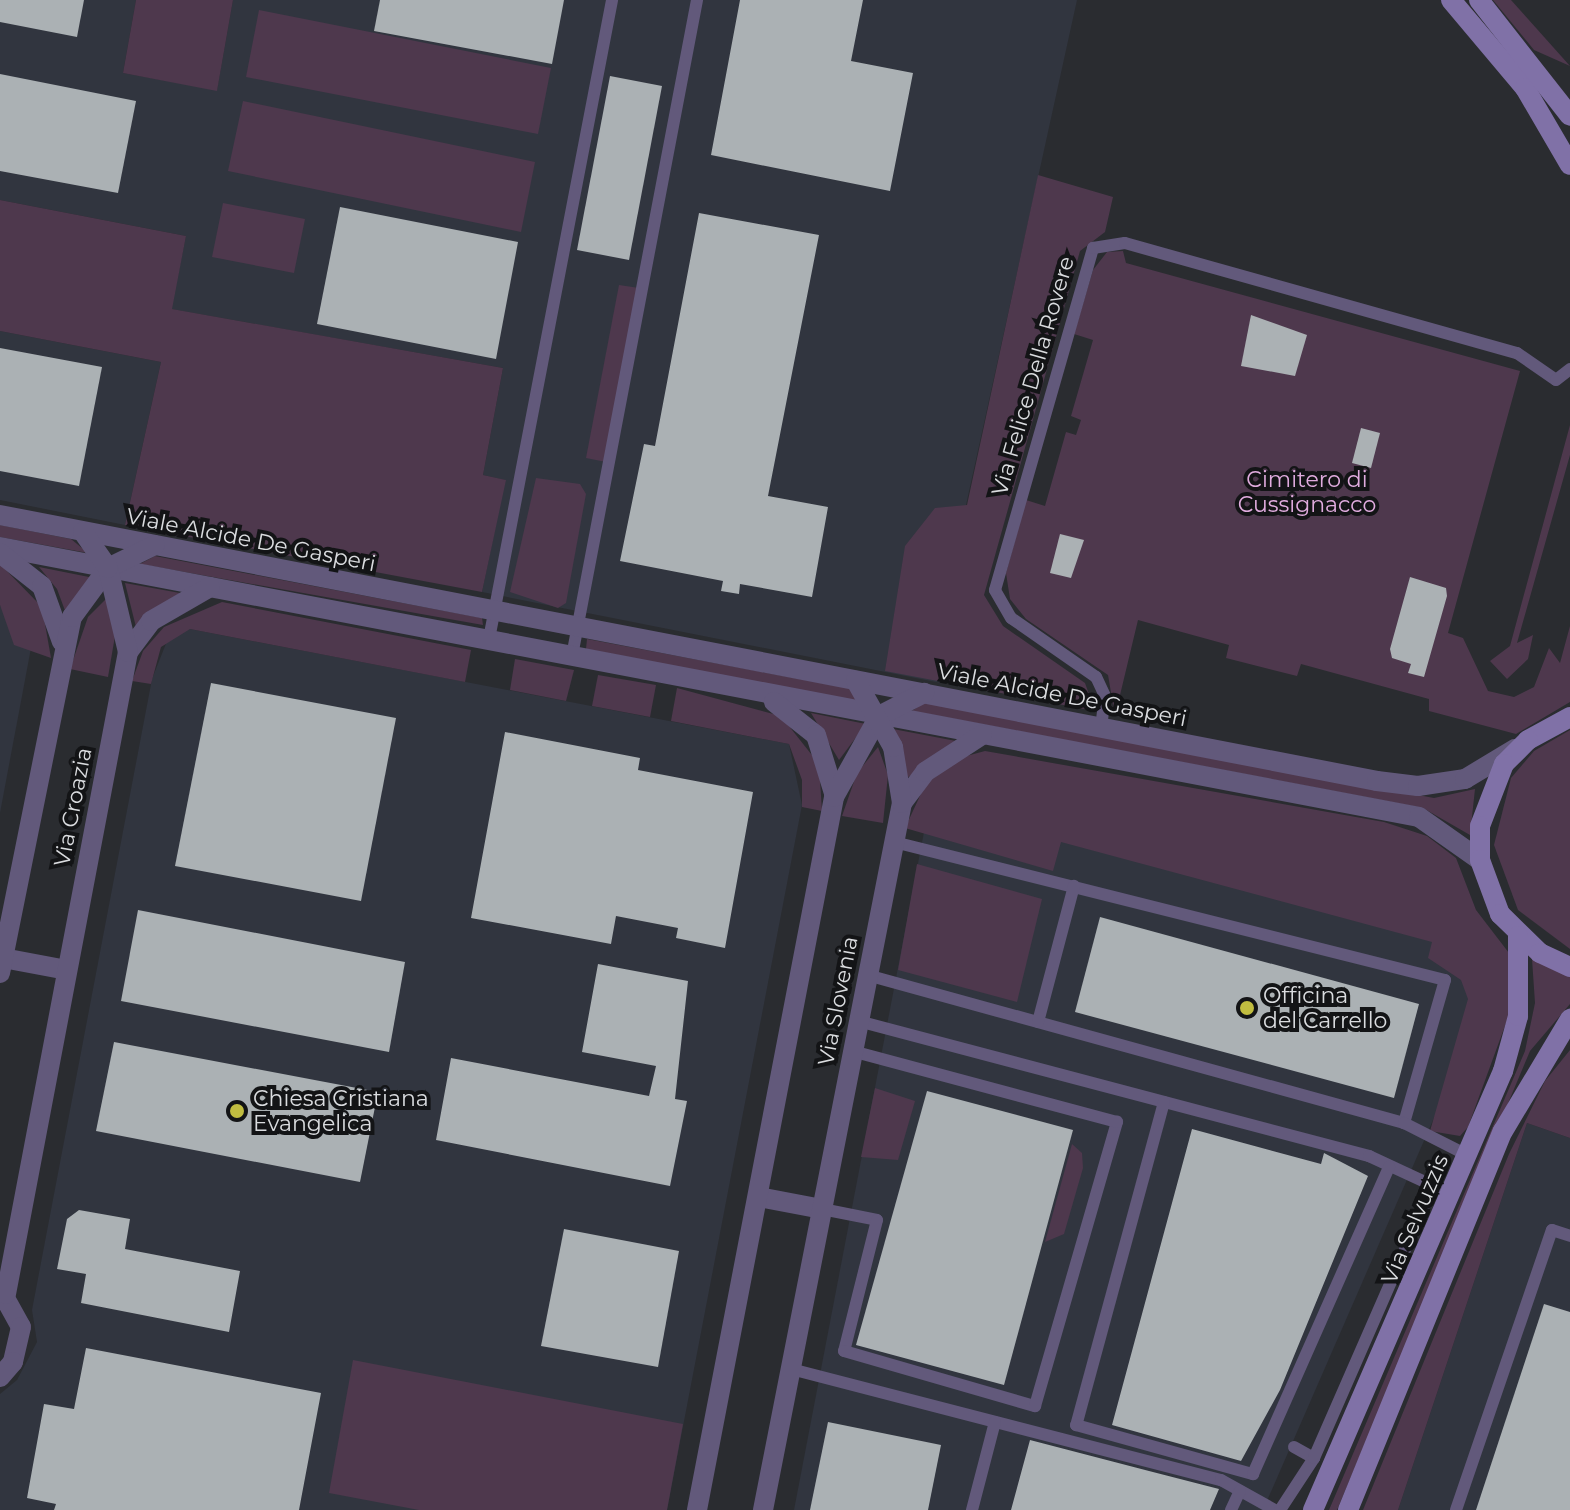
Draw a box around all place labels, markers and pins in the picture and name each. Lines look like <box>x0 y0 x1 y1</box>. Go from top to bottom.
place label: Officina del Carrello <box>1263 982 1387 1034</box>
marker: Officina del Carrello <box>1238 999 1256 1017</box>
place label: Chiesa Cristiana Evangelica <box>253 1085 429 1136</box>
marker: Chiesa Cristiana Evangelica <box>228 1102 246 1120</box>

